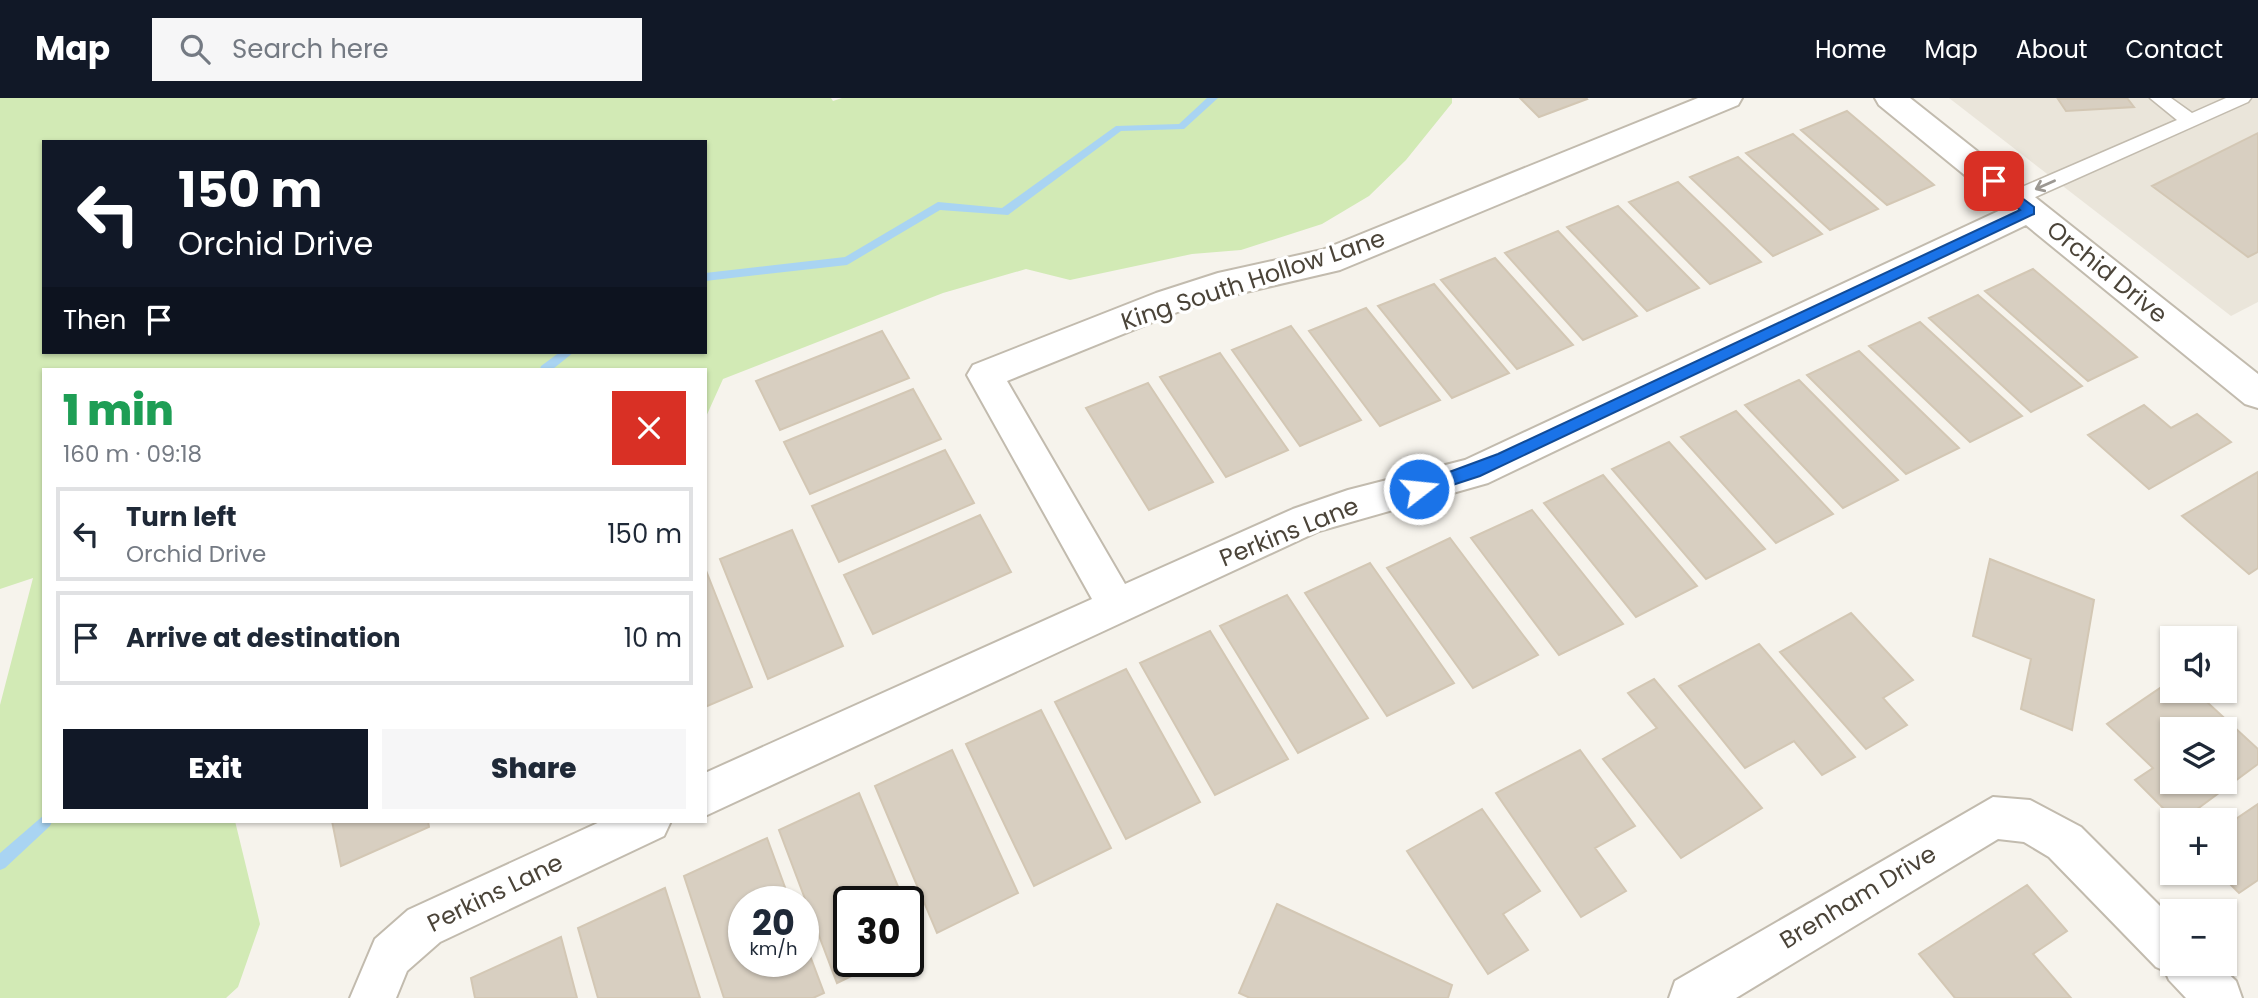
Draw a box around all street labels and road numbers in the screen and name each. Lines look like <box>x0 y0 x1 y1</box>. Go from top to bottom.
street label: Orchid Drive <box>2040 213 2175 331</box>
street label: King South Hollow Lane <box>1117 221 1389 338</box>
street label: Perkins Lane <box>1214 489 1363 574</box>
street label: Brenham Drive <box>1773 837 1942 956</box>
street label: Perkins Lane <box>421 845 568 940</box>

